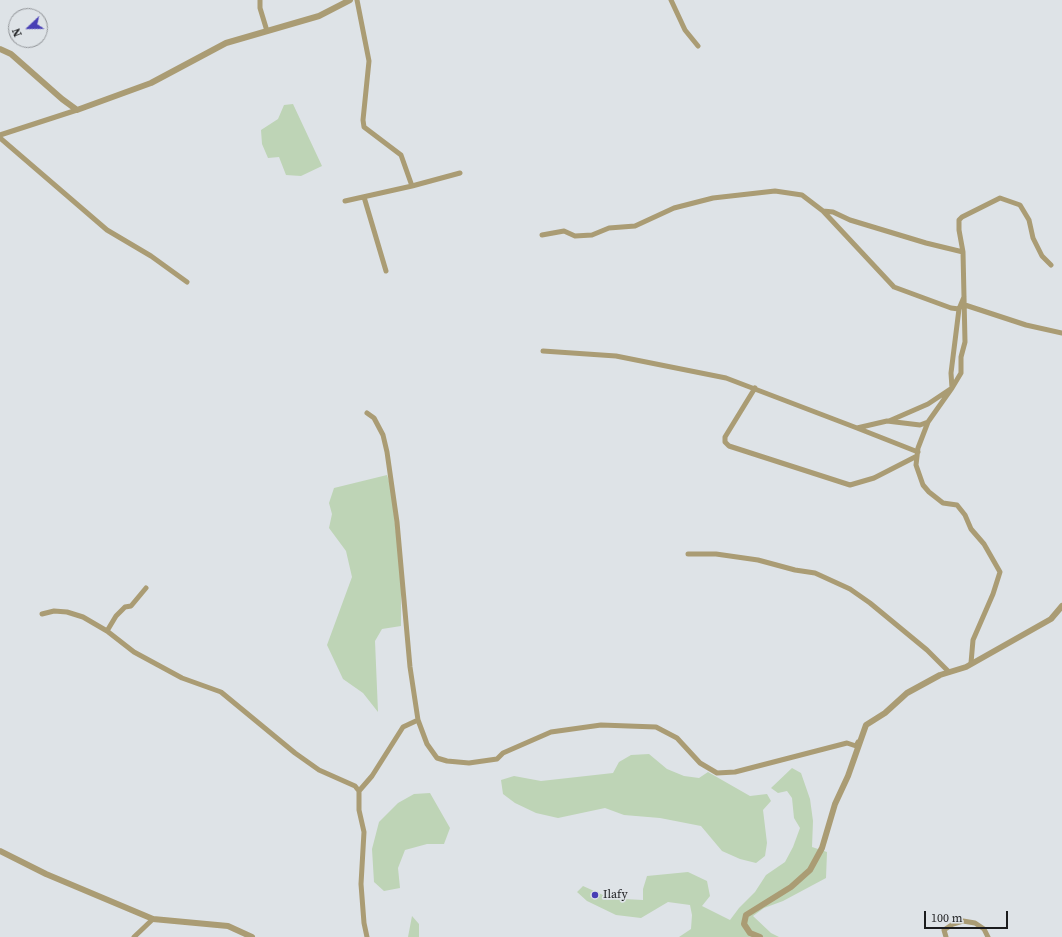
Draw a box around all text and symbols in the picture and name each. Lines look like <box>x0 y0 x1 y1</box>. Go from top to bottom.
north arrow <box>8 8 48 48</box>
text: N <box>9 26 26 39</box>
place label: Ilafy <box>603 888 628 902</box>
marker: Ilafy <box>590 890 600 900</box>
scale bar <box>926 903 1010 929</box>
text: 100 m <box>931 910 963 926</box>

